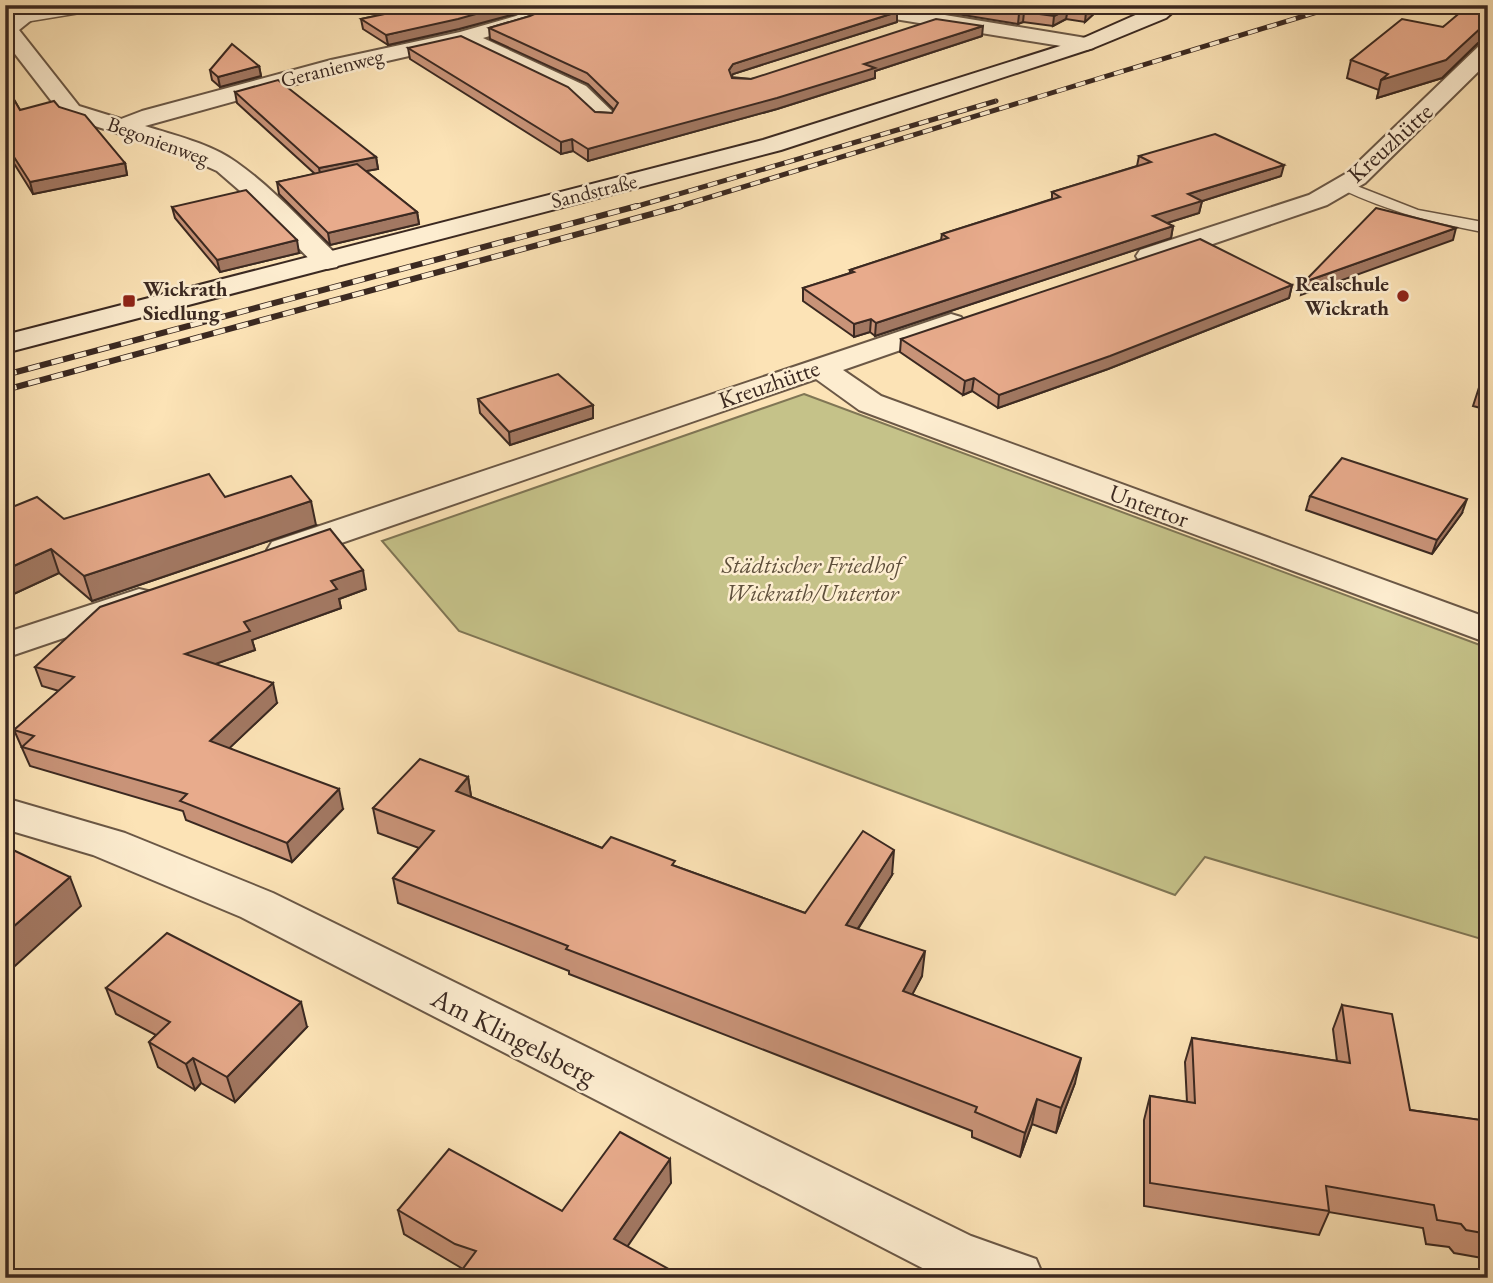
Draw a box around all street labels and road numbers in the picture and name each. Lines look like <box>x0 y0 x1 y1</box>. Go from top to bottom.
street label: Geranienweg <box>278 42 387 93</box>
street label: Kreuzhütte <box>1340 96 1439 189</box>
street label: Begonienweg <box>104 110 214 172</box>
street label: Sandstraße <box>548 167 640 214</box>
street label: Kreuzhütte <box>714 352 823 415</box>
street label: Untertor <box>1105 477 1193 534</box>
street label: Am Klingelsberg <box>425 979 603 1093</box>

